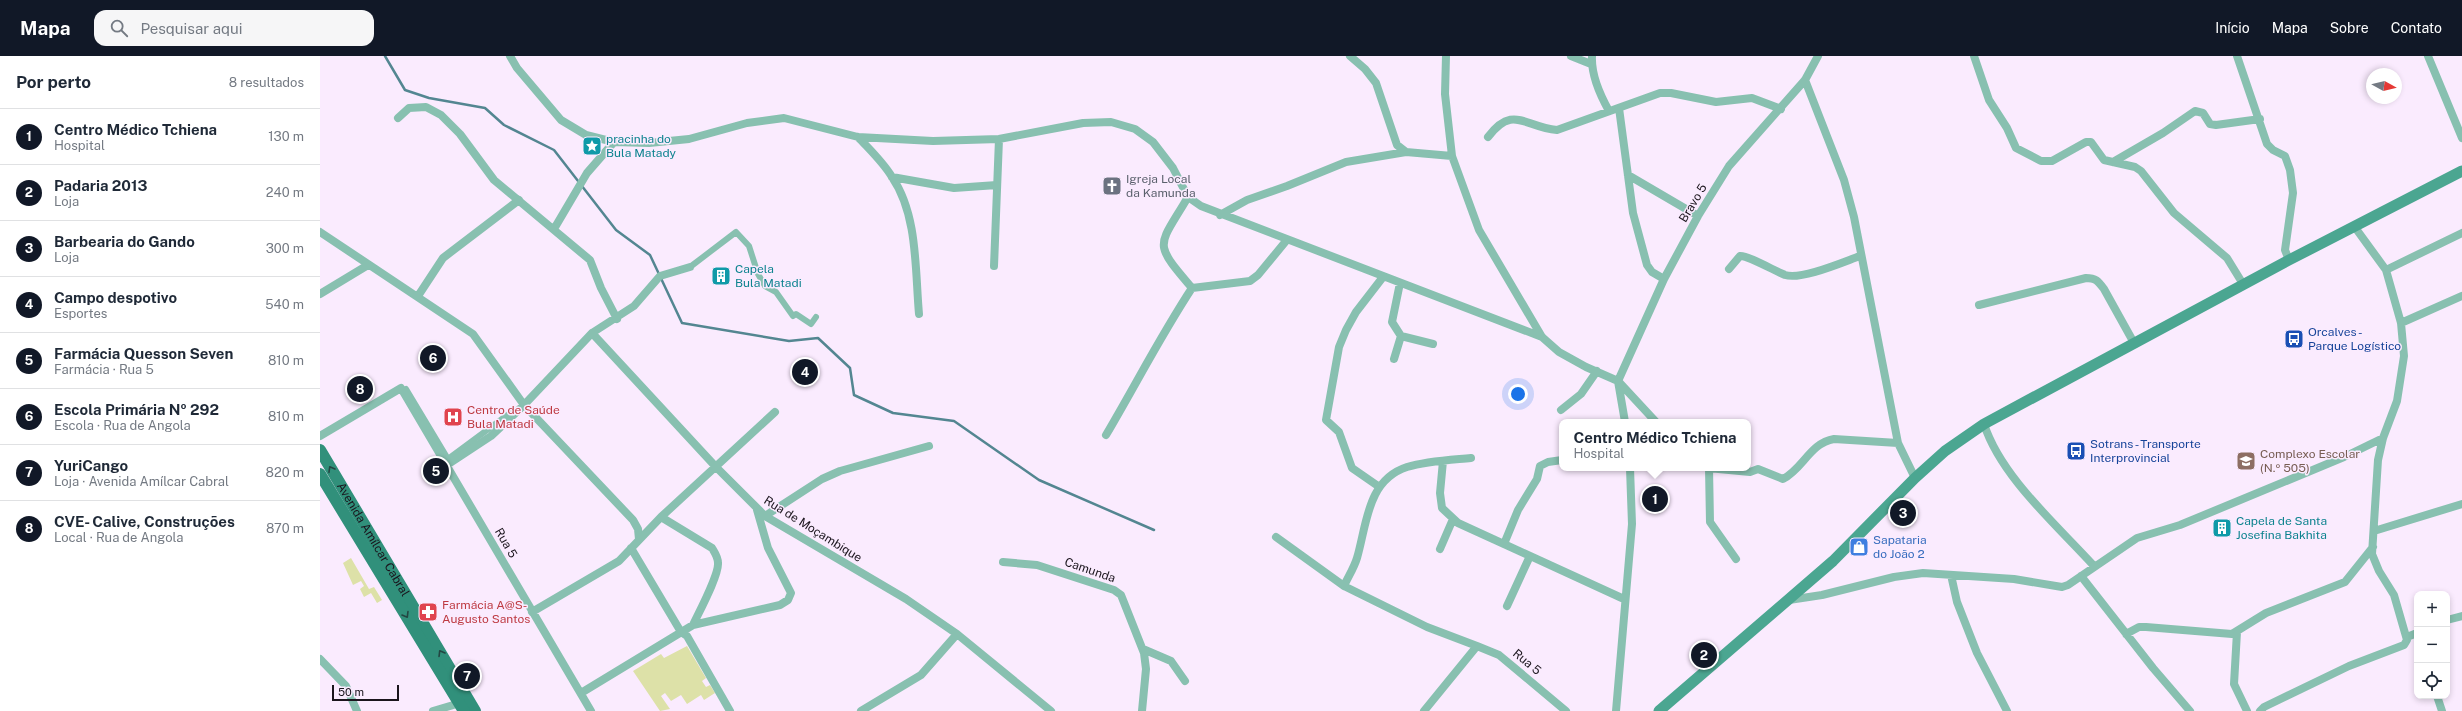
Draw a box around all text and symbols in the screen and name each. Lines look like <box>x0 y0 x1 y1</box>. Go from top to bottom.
search box <box>94 10 374 46</box>
text: Mapa <box>20 17 70 39</box>
icon: search <box>108 17 130 39</box>
text: Pesquisar aqui <box>140 20 242 37</box>
text: Início <box>2215 20 2250 36</box>
text: Mapa <box>2272 20 2308 36</box>
text: Sobre <box>2330 20 2369 36</box>
text: Contato <box>2391 20 2442 36</box>
north arrow <box>2366 68 2402 104</box>
text: Por perto <box>16 72 91 92</box>
text: 8 resultados <box>229 75 304 90</box>
text: Centro Médico Tchiena <box>54 121 217 138</box>
text: 1 <box>26 129 32 144</box>
text: 130 m <box>268 129 304 144</box>
place label: pracinha do Bula Matady <box>606 132 677 160</box>
place icon: pracinha do Bula Matady <box>581 135 603 157</box>
text: Hospital <box>54 138 105 153</box>
place label: Igreja Local da Kamunda <box>1126 172 1196 200</box>
church icon: Igreja Local da Kamunda <box>1101 175 1123 197</box>
text: Padaria 2013 <box>54 177 147 194</box>
street label: Bravo 5 <box>1676 181 1710 225</box>
text: 2 <box>25 185 33 200</box>
text: 240 m <box>266 185 304 200</box>
text: Loja <box>54 194 79 209</box>
text: Barbearia do Gando <box>54 233 195 250</box>
text: 3 <box>25 241 33 256</box>
text: 300 m <box>266 241 304 256</box>
text: Loja <box>54 250 79 265</box>
place label: Capela Bula Matadi <box>735 262 802 290</box>
building icon: Capela Bula Matadi <box>710 265 732 287</box>
text: Campo despotivo <box>54 289 177 306</box>
text: 4 <box>25 297 33 312</box>
text: 540 m <box>265 297 304 312</box>
text: Esportes <box>54 306 107 321</box>
place label: Orcalves - Parque Logístico <box>2308 325 2401 353</box>
bus stop icon: Orcalves - Parque Logístico <box>2283 328 2305 350</box>
pin: 6 <box>420 343 446 373</box>
text: Farmácia Quesson Seven <box>54 345 233 362</box>
text: 5 <box>25 353 33 368</box>
text: 810 m <box>268 353 304 368</box>
pin: 4 <box>792 357 818 387</box>
text: Farmácia · Rua 5 <box>54 362 154 377</box>
pin: 8 <box>347 374 373 404</box>
your location <box>1508 384 1528 404</box>
text: Escola Primária Nº 292 <box>54 401 219 418</box>
place label: Centro de Saúde Bula Matadi <box>467 403 560 431</box>
hospital icon: Centro de Saúde Bula Matadi <box>442 406 464 428</box>
text: 6 <box>25 409 33 424</box>
text: 810 m <box>268 409 304 424</box>
text: Escola · Rua de Angola <box>54 418 191 433</box>
popup <box>1559 419 1751 471</box>
text: Centro Médico Tchiena <box>1573 429 1737 446</box>
place label: Sotrans - Transporte Interprovincial <box>2090 437 2201 465</box>
bus stop icon: Sotrans - Transporte Interprovincial <box>2065 440 2087 462</box>
text: Hospital <box>1573 446 1624 461</box>
place label: Complexo Escolar (N.º 505) <box>2260 447 2360 475</box>
school or university icon: Complexo Escolar (N.º 505) <box>2235 450 2257 472</box>
pin: 5 <box>423 456 449 486</box>
text: YuriCango <box>54 457 128 474</box>
text: 7 <box>25 465 33 480</box>
text: 820 m <box>265 465 304 480</box>
one-way arrow <box>329 466 336 473</box>
text: Loja · Avenida Amílcar Cabral <box>54 474 229 489</box>
street label: Avenida Amílcar Cabral <box>334 480 412 599</box>
pin: 1 <box>1642 484 1668 514</box>
street label: Rua de Moçambique <box>761 493 865 565</box>
pin: 3 <box>1890 498 1916 528</box>
text: CVE- Calive, Construções <box>54 513 235 530</box>
place label: Capela de Santa Josefina Bakhita <box>2236 514 2327 542</box>
building icon: Capela de Santa Josefina Bakhita <box>2211 517 2233 539</box>
text: 8 <box>25 521 33 536</box>
text: 870 m <box>266 521 304 536</box>
street label: Rua 5 <box>492 526 520 561</box>
text: Local · Rua de Angola <box>54 530 184 545</box>
place label: Sapataria do João 2 <box>1873 533 1927 561</box>
shop icon: Sapataria do João 2 <box>1848 536 1870 558</box>
street label: Camunda <box>1063 555 1117 585</box>
map controls <box>2414 591 2450 699</box>
button: + <box>2414 591 2450 627</box>
place label: Farmácia A@S- Augusto Santos <box>442 598 530 626</box>
pharmacy icon: Farmácia A@S- Augusto Santos <box>417 601 439 623</box>
one-way arrow <box>401 611 408 618</box>
button: − <box>2414 627 2450 663</box>
pin: 2 <box>1691 640 1717 670</box>
street label: Rua 5 <box>1510 646 1544 678</box>
one-way arrow <box>438 650 445 657</box>
pin: 7 <box>454 661 480 691</box>
button: locate <box>2414 663 2450 699</box>
scale bar <box>332 683 399 702</box>
text: 50 m <box>338 686 364 698</box>

